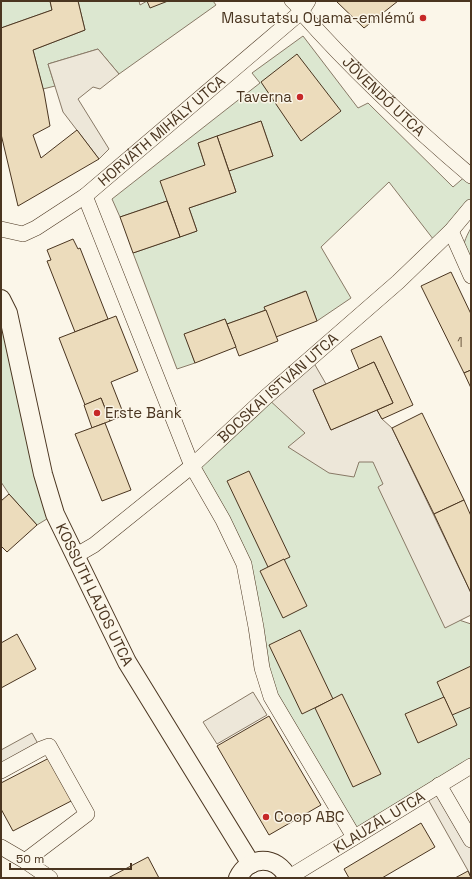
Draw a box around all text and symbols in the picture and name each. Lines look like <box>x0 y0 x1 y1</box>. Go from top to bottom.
place label: Masutatsu Oyama-emlémű <box>221 8 415 27</box>
marker: Masutatsu Oyama-emlémű <box>418 13 428 23</box>
street label: JÖVENDŐ UTCA <box>338 52 429 140</box>
street label: HORVÁTH MIHÁLY UTCA <box>94 71 229 190</box>
place label: Taverna <box>236 87 292 106</box>
marker: Taverna <box>295 92 305 102</box>
street label: BOCSKAI ISTVÁN UTCA <box>213 328 342 446</box>
house number: 1 <box>457 334 463 351</box>
place label: Erste Bank <box>105 403 182 422</box>
marker: Erste Bank <box>92 408 102 418</box>
street label: KOSSUTH LAJOS UTCA <box>52 520 138 670</box>
street label: KLAUZÁL UTCA <box>330 786 429 857</box>
place label: Coop ABC <box>274 807 344 826</box>
marker: Coop ABC <box>261 812 271 822</box>
scale bar <box>10 845 131 871</box>
text: 50 m <box>16 851 44 867</box>

